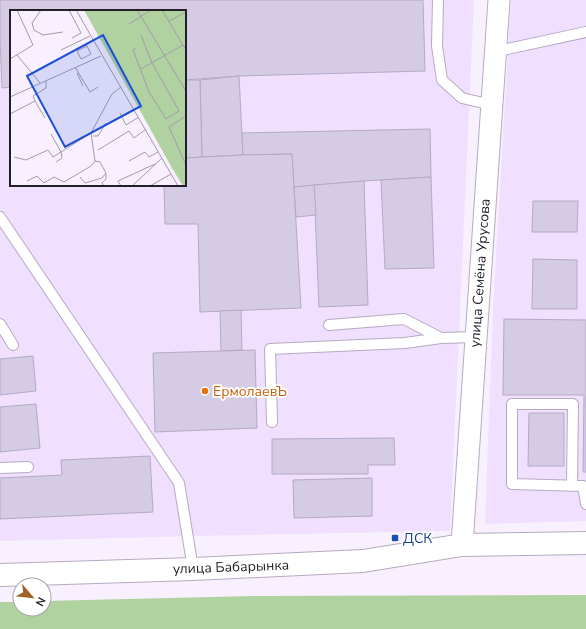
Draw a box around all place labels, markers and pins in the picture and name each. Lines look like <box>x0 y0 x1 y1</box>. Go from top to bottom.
place label: ЕрмолаевЪ <box>213 382 287 401</box>
marker: ЕрмолаевЪ <box>200 386 210 396</box>
place label: ДСК <box>403 529 432 548</box>
marker: ДСК <box>390 533 400 543</box>

